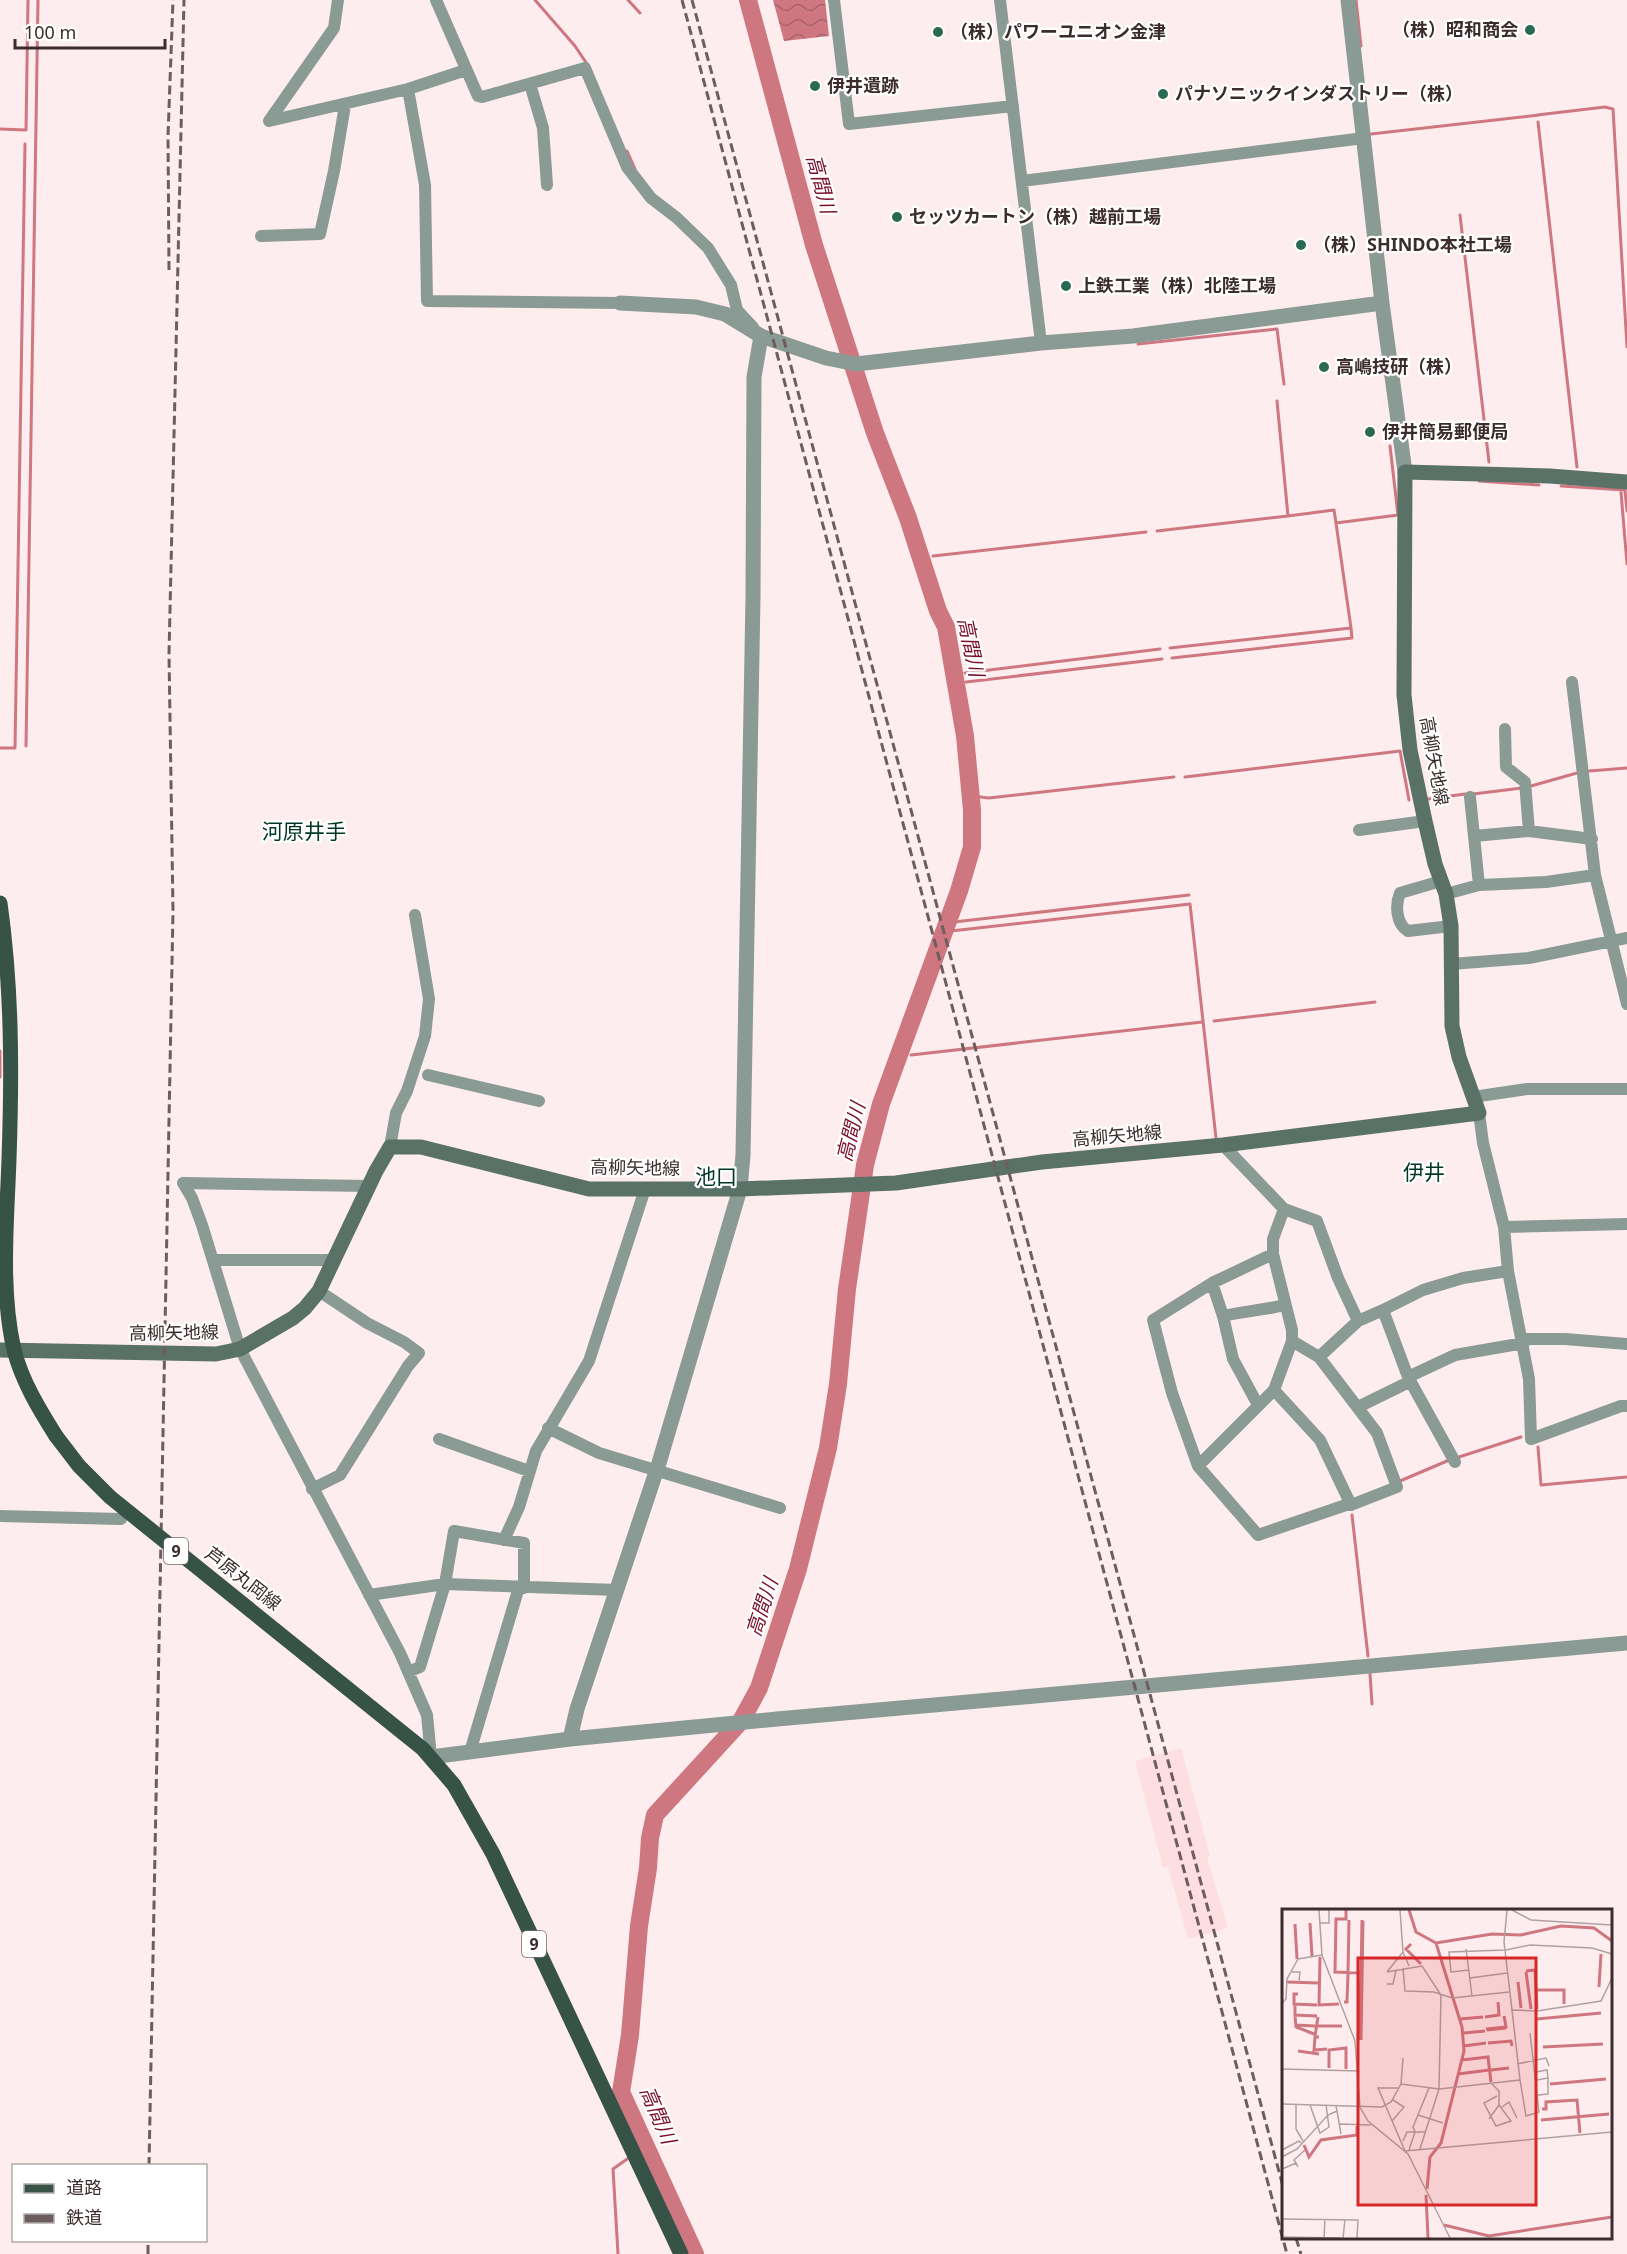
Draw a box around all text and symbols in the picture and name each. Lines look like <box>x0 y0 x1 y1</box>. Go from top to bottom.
scale bar <box>15 12 165 50</box>
place label: （株）昭和商会 <box>1392 17 1518 41</box>
place label: （株）パワーユニオン金津 <box>950 19 1166 43</box>
text: 100 m <box>24 20 76 44</box>
marker: （株）昭和商会 <box>1523 23 1537 37</box>
marker: （株）パワーユニオン金津 <box>931 25 945 39</box>
place label: 伊井遺跡 <box>827 73 899 97</box>
marker: 伊井遺跡 <box>808 79 822 93</box>
place label: パナソニックインダストリー（株） <box>1175 81 1463 105</box>
marker: パナソニックインダストリー（株） <box>1156 87 1170 101</box>
water label: 高間川 <box>801 151 843 218</box>
place label: セッツカートン（株）越前工場 <box>909 204 1161 228</box>
marker: セッツカートン（株）越前工場 <box>890 210 904 224</box>
place label: （株）SHINDO本社工場 <box>1313 232 1512 256</box>
marker: （株）SHINDO本社工場 <box>1294 238 1308 252</box>
place label: 上鉄工業（株）北陸工場 <box>1078 273 1276 297</box>
marker: 上鉄工業（株）北陸工場 <box>1059 279 1073 293</box>
place label: 高嶋技研（株） <box>1336 354 1462 378</box>
marker: 高嶋技研（株） <box>1317 360 1331 374</box>
place label: 伊井簡易郵便局 <box>1382 419 1508 443</box>
marker: 伊井簡易郵便局 <box>1363 425 1377 439</box>
water label: 高間川 <box>952 615 991 681</box>
street label: 高柳矢地線 <box>1415 714 1455 807</box>
district label: 河原井手 <box>262 817 346 845</box>
water label: 高間川 <box>830 1098 871 1164</box>
street label: 高柳矢地線 <box>1071 1119 1163 1151</box>
street label: 高柳矢地線 <box>590 1154 680 1180</box>
district label: 伊井 <box>1403 1158 1445 1186</box>
district label: 池口 <box>695 1162 737 1190</box>
street label: 高柳矢地線 <box>129 1319 219 1345</box>
road number: 9 <box>164 1538 188 1564</box>
street label: 芦原丸岡線 <box>201 1541 286 1615</box>
water label: 高間川 <box>739 1572 784 1640</box>
inset map <box>1282 1909 1612 2239</box>
road number: 9 <box>522 1931 546 1957</box>
water label: 高間川 <box>634 2082 683 2150</box>
legend <box>12 2164 207 2242</box>
text: 道路 <box>66 2175 102 2199</box>
text: 鉄道 <box>66 2205 102 2229</box>

